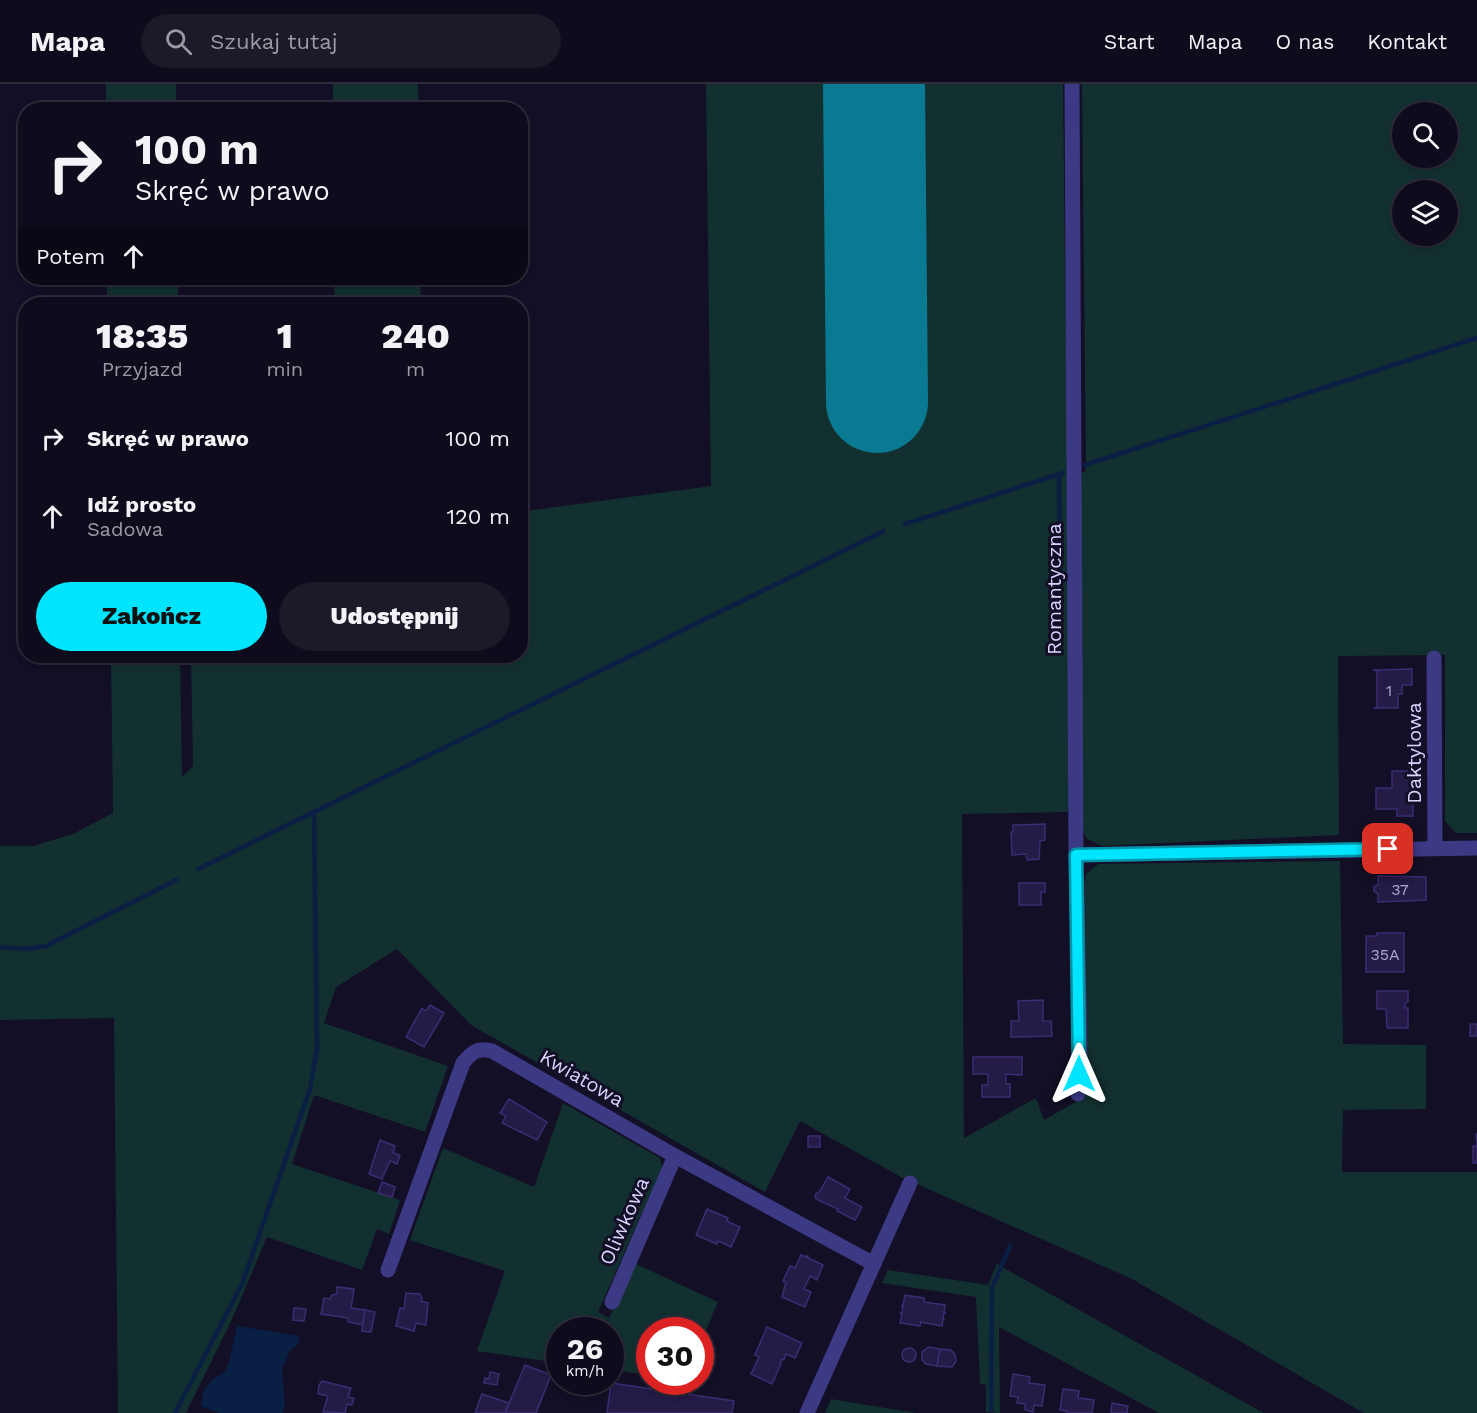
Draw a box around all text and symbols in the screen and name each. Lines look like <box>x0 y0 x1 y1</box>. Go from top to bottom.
search box <box>141 14 561 68</box>
text: Mapa <box>30 25 105 58</box>
icon: search <box>162 25 195 58</box>
text: Szukaj tutaj <box>210 29 338 54</box>
text: Start <box>1104 29 1155 54</box>
text: Mapa <box>1188 29 1242 54</box>
text: O nas <box>1275 29 1334 54</box>
text: Kontakt <box>1367 29 1447 54</box>
map controls <box>1392 102 1458 246</box>
button: search <box>1392 102 1458 168</box>
text: 100 m <box>135 125 259 174</box>
icon: right <box>36 126 114 204</box>
text: Skręć w prawo <box>135 175 330 207</box>
button: layers <box>1392 180 1458 246</box>
icon: ahead <box>117 240 150 273</box>
text: Potem <box>36 244 105 269</box>
text: 18:35 <box>96 315 188 357</box>
text: 1 <box>277 315 293 357</box>
text: 240 <box>381 315 450 357</box>
text: Przyjazd <box>102 357 183 381</box>
text: min <box>266 357 303 381</box>
text: m <box>406 357 425 381</box>
icon: right <box>36 422 69 455</box>
text: Skręć w prawo <box>87 426 249 451</box>
text: 100 m <box>446 426 510 451</box>
text: Idź prosto <box>87 492 196 517</box>
icon: ahead <box>36 500 69 533</box>
text: 120 m <box>446 504 510 529</box>
text: Sadowa <box>87 517 163 541</box>
street label: Romantyczna <box>1042 523 1066 655</box>
button: Zakończ <box>36 582 267 651</box>
button: Udostępnij <box>279 582 510 651</box>
house number: 1 <box>1386 681 1392 700</box>
street label: Daktylowa <box>1402 702 1426 804</box>
pin <box>1362 823 1413 874</box>
icon: arrive <box>1371 832 1404 865</box>
house number: 37 <box>1391 880 1409 899</box>
house number: 35A <box>1370 945 1400 964</box>
position arrow <box>1047 1042 1111 1106</box>
street label: Kwiatowa <box>536 1044 628 1112</box>
street label: Oliwkowa <box>594 1173 654 1269</box>
speed limit sign: 30 <box>636 1317 714 1395</box>
text: 26 <box>567 1331 603 1366</box>
text: km/h <box>566 1362 604 1380</box>

